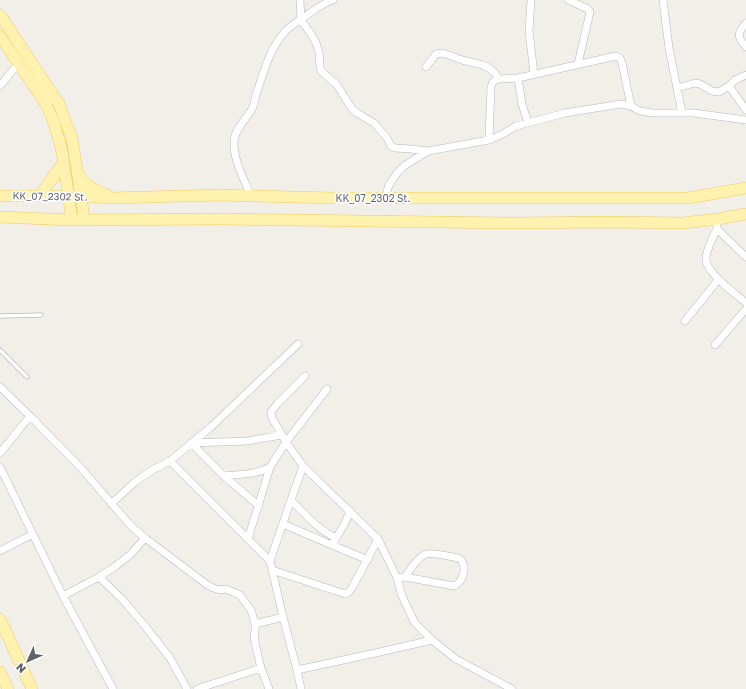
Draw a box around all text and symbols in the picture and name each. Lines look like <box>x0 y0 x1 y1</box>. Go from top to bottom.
street label: KK_07_2302 St. <box>12 189 88 203</box>
street label: KK_07_2302 St. <box>336 192 410 204</box>
north arrow <box>8 641 48 681</box>
text: N <box>13 661 28 676</box>

